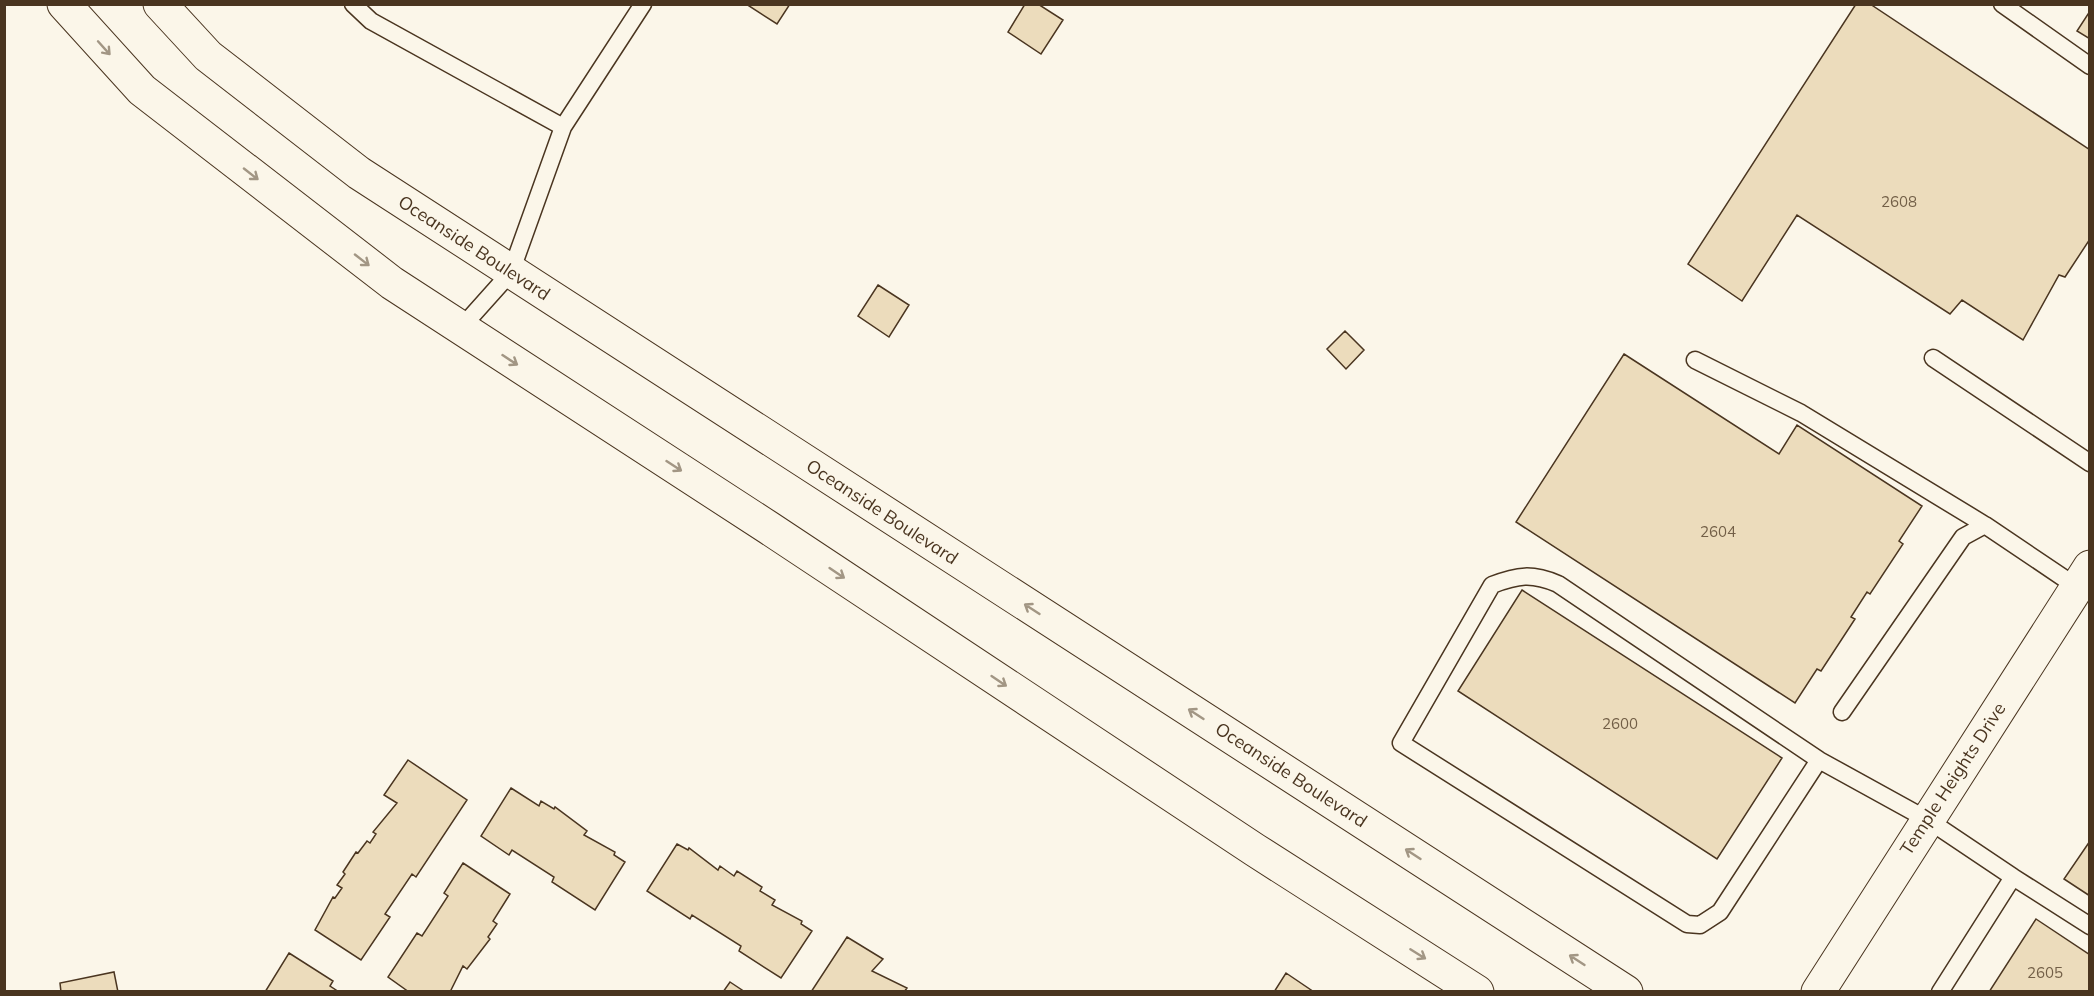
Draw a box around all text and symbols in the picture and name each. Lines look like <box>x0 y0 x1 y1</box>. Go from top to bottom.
one-way arrow <box>97 40 111 55</box>
one-way arrow <box>243 168 259 181</box>
street label: Oceanside Boulevard <box>394 190 555 305</box>
house number: 2608 <box>1881 192 1917 211</box>
one-way arrow <box>354 254 370 266</box>
one-way arrow <box>501 354 518 366</box>
street label: Oceanside Boulevard <box>802 454 963 569</box>
one-way arrow <box>665 460 681 472</box>
house number: 2604 <box>1700 522 1736 541</box>
one-way arrow <box>828 567 844 579</box>
one-way arrow <box>1024 602 1041 614</box>
one-way arrow <box>991 674 1008 687</box>
street label: Temple Heights Drive <box>1895 698 2011 859</box>
one-way arrow <box>1188 708 1205 720</box>
house number: 2600 <box>1602 714 1638 733</box>
street label: Oceanside Boulevard <box>1211 717 1372 832</box>
one-way arrow <box>1405 848 1422 860</box>
one-way arrow <box>1410 948 1427 961</box>
one-way arrow <box>1569 953 1586 965</box>
house number: 2605 <box>2027 963 2063 982</box>

